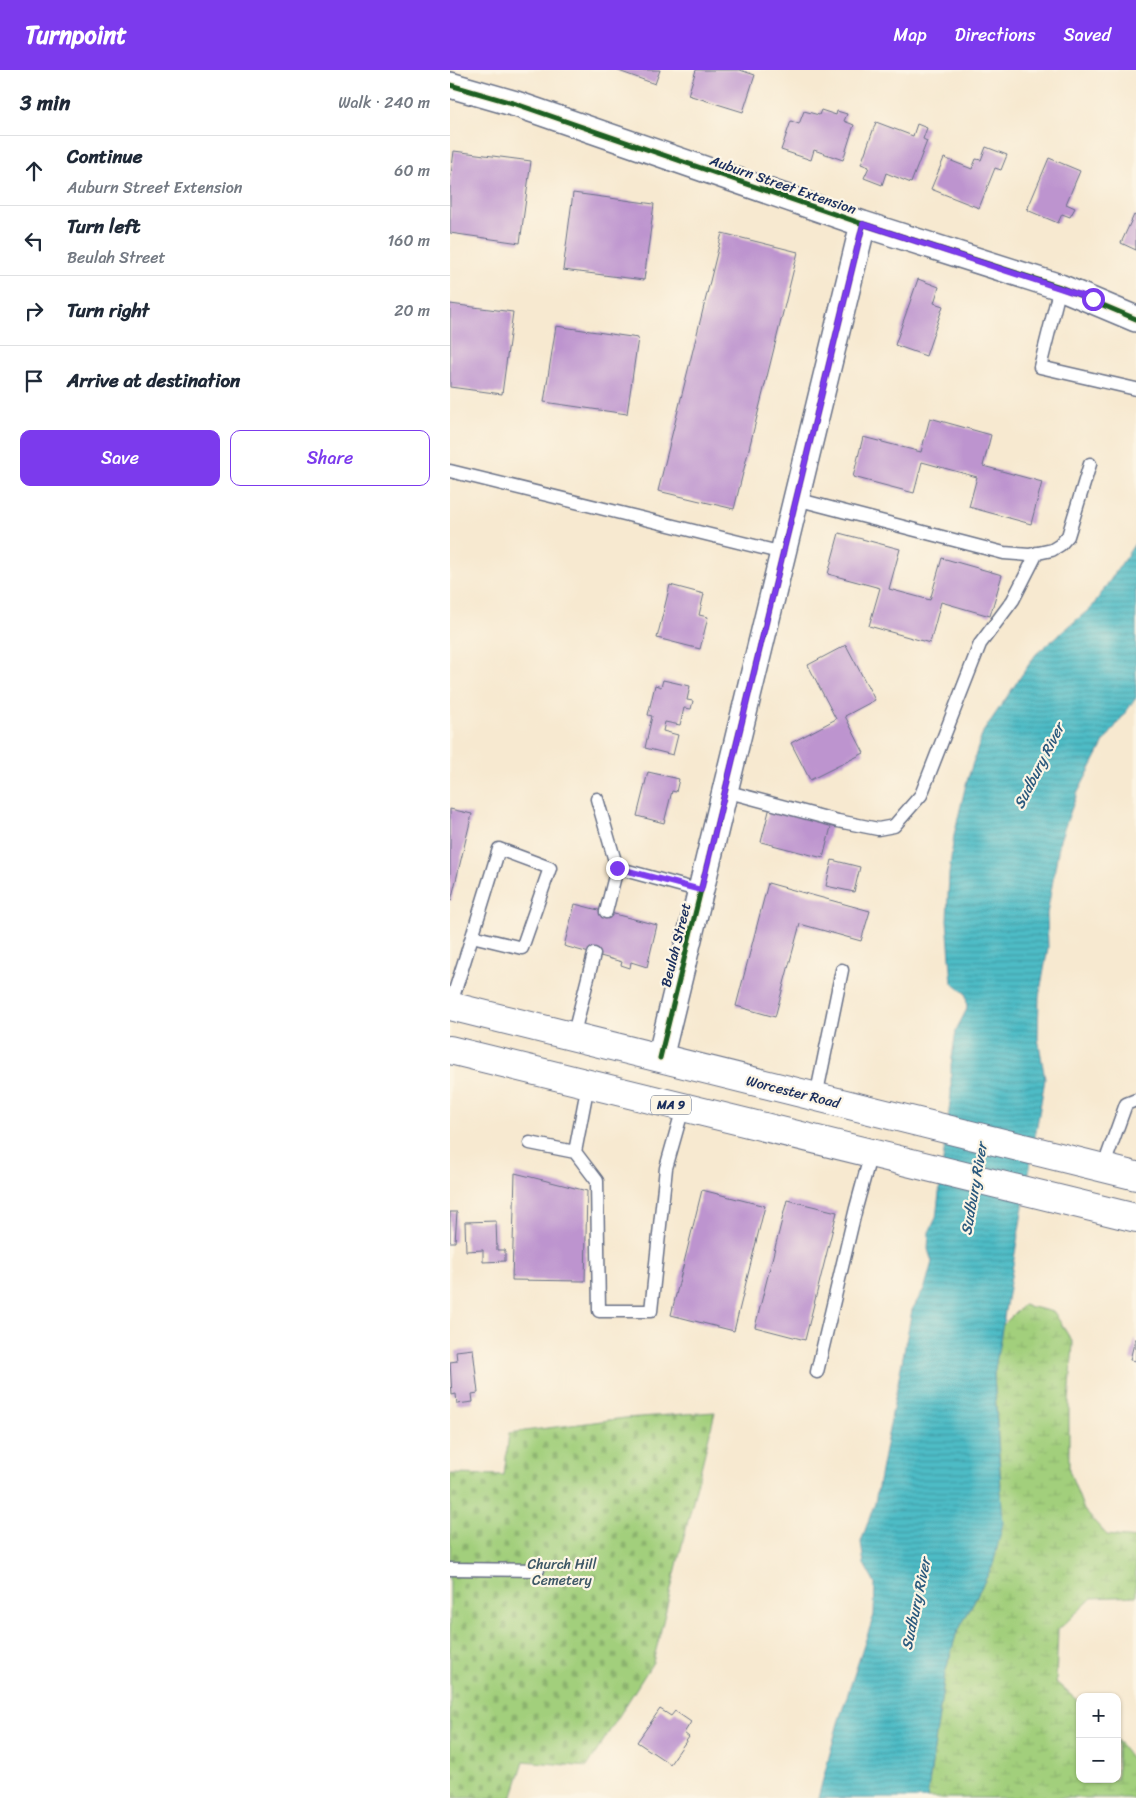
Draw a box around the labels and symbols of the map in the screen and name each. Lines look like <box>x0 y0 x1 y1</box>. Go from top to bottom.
street label: Auburn Street Extension <box>705 148 860 222</box>
route start <box>1082 288 1105 311</box>
water label: Sudbury River <box>1006 716 1073 813</box>
route end <box>606 857 629 880</box>
street label: Beulah Street <box>653 900 699 990</box>
street label: Worcester Road <box>743 1068 844 1116</box>
road number: MA 9 <box>651 1096 691 1114</box>
water label: Sudbury River <box>953 1138 995 1237</box>
park label: Church Hill Cemetery <box>527 1552 598 1593</box>
water label: Sudbury River <box>894 1553 939 1652</box>

